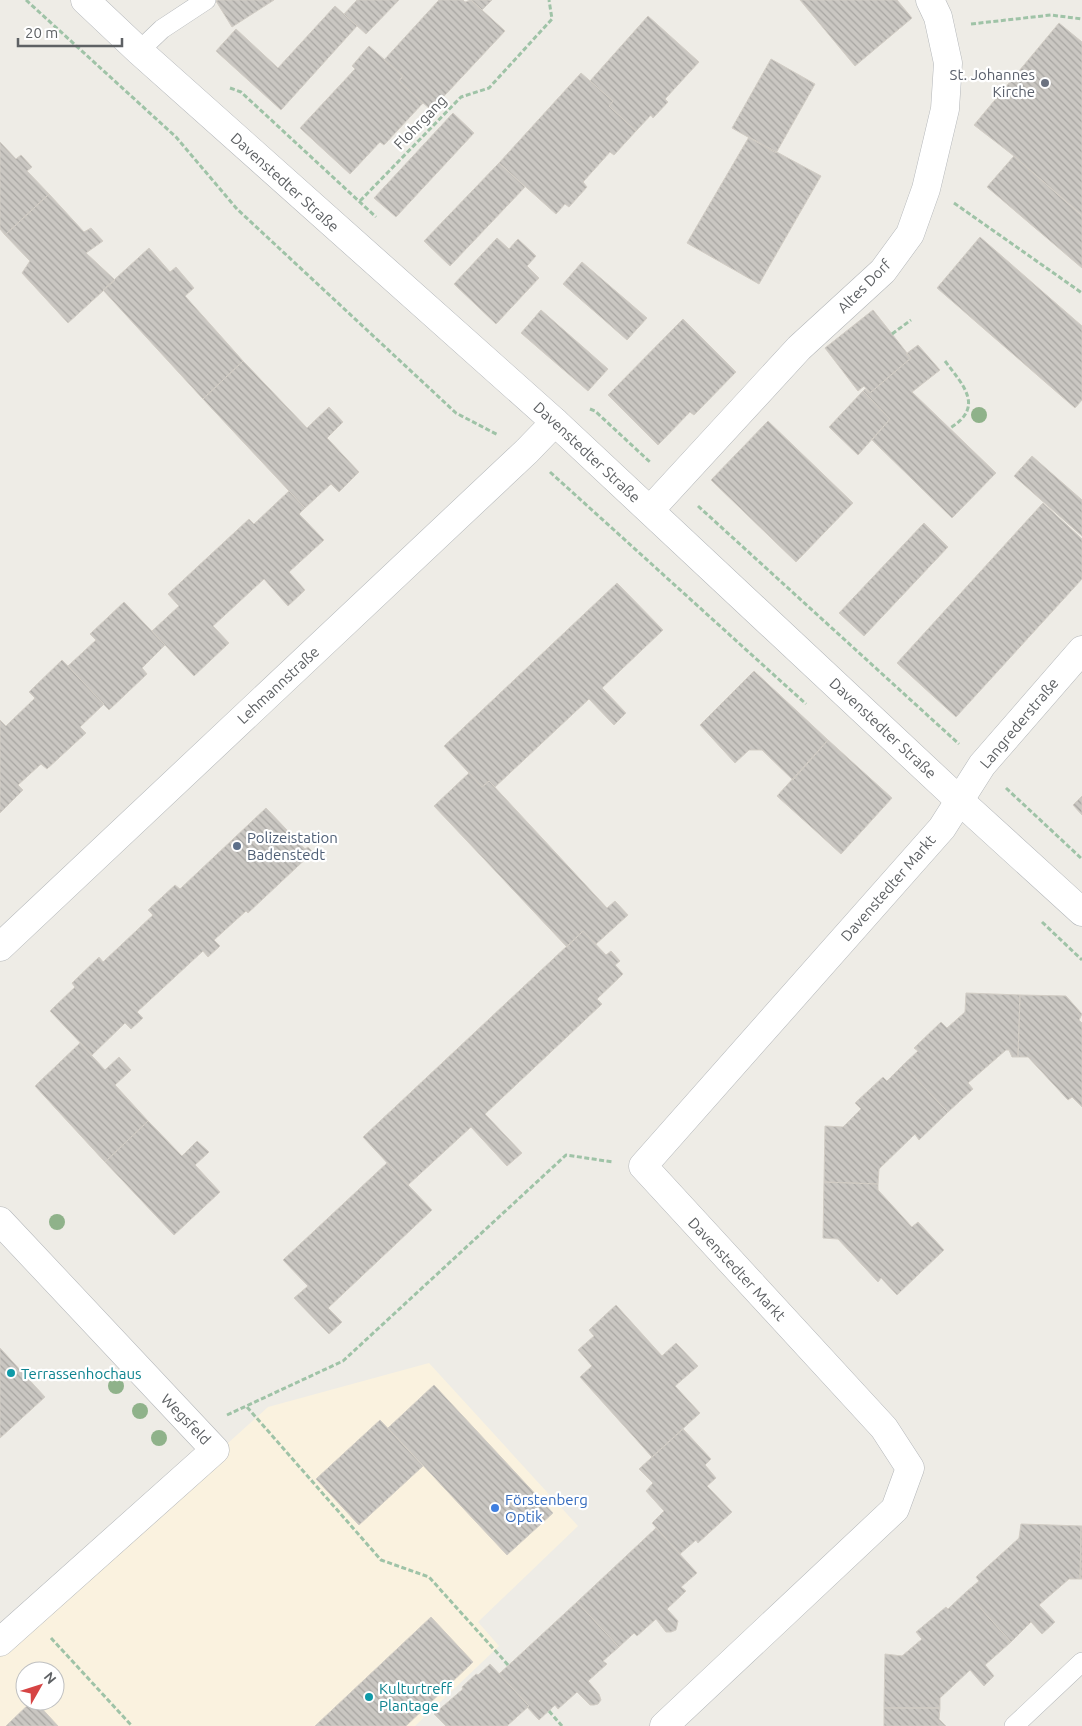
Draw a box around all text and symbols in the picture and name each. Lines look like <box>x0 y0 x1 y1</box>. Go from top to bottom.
scale bar <box>18 15 121 47</box>
text: 20 m <box>25 24 58 41</box>
place label: St. Johannes Kirche <box>950 66 1035 100</box>
marker: St. Johannes Kirche <box>1039 77 1051 89</box>
street label: Flohrgang <box>390 92 450 152</box>
street label: Davenstedter Straße <box>227 129 343 235</box>
street label: Altes Dorf <box>834 256 894 316</box>
street label: Davenstedter Straße <box>530 398 644 506</box>
street label: Lehmannstraße <box>234 643 322 727</box>
street label: Davenstedter Straße <box>826 674 940 782</box>
street label: Langrederstraße <box>976 675 1062 771</box>
place label: Polizeistation Badenstedt <box>247 829 338 863</box>
street label: Davenstedter Markt <box>837 831 939 945</box>
marker: Polizeistation Badenstedt <box>231 840 243 852</box>
street label: Davenstedter Markt <box>685 1214 789 1324</box>
place label: Terrassenhochaus <box>21 1365 142 1382</box>
marker: Terrassenhochaus <box>5 1367 17 1379</box>
street label: Wegsfeld <box>158 1390 214 1448</box>
place label: Förstenberg Optik <box>505 1491 588 1525</box>
marker: Förstenberg Optik <box>489 1502 501 1514</box>
north arrow <box>15 1661 65 1711</box>
text: N <box>41 1669 60 1687</box>
place label: Kulturtreff Plantage <box>379 1680 453 1714</box>
marker: Kulturtreff Plantage <box>363 1691 375 1703</box>

